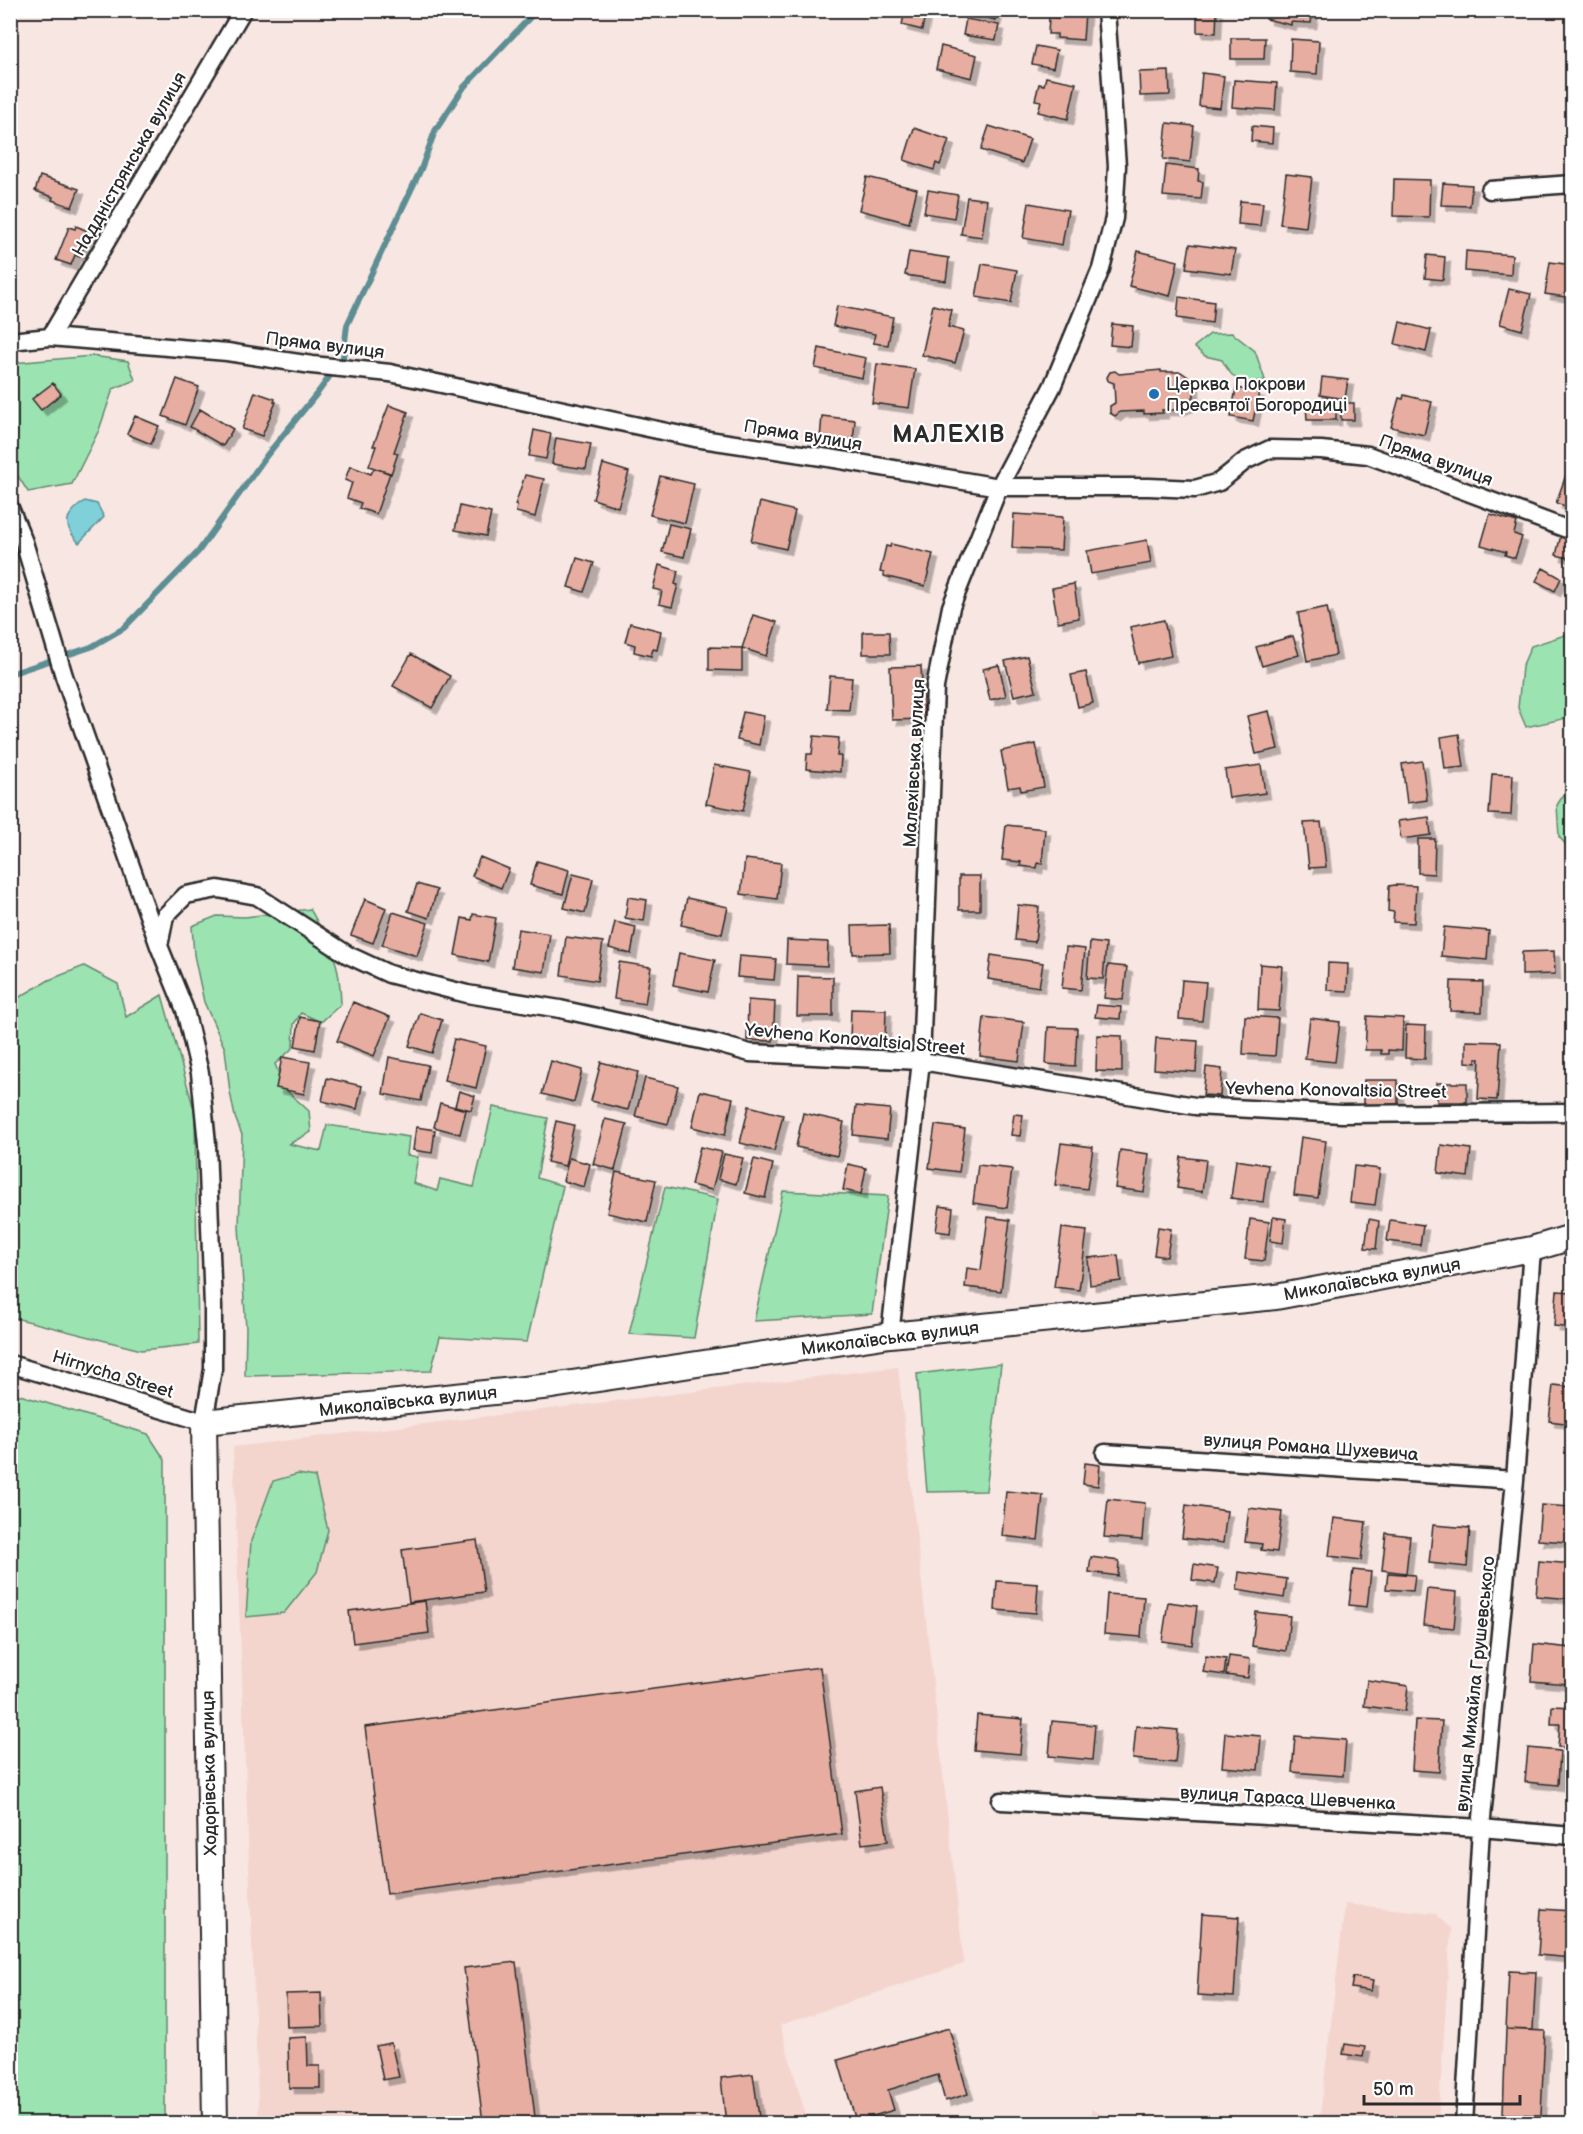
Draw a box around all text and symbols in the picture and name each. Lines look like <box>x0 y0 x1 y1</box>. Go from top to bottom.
street label: Наддністрянська вулиця <box>68 68 191 260</box>
street label: Пряма вулиця <box>264 328 386 363</box>
place label: Церква Покрови Пресвятої Богородиці <box>1166 374 1347 416</box>
marker: Церква Покрови Пресвятої Богородиці <box>1147 387 1161 401</box>
street label: Пряма вулиця <box>742 416 864 455</box>
district label: МАЛЕХІВ <box>892 420 1006 449</box>
street label: Пряма вулиця <box>1376 430 1496 491</box>
street label: Малехівська вулиця <box>900 678 929 848</box>
street label: Yevhena Konovaltsia Street <box>743 1019 967 1060</box>
street label: Yevhena Konovaltsia Street <box>1224 1078 1447 1103</box>
street label: Миколаївська вулиця <box>1282 1254 1462 1305</box>
street label: Миколаївська вулиця <box>800 1317 980 1360</box>
street label: Hirnycha Street <box>50 1346 176 1403</box>
street label: Миколаївська вулиця <box>318 1382 498 1421</box>
street label: вулиця Романа Шухевича <box>1203 1430 1420 1466</box>
street label: вулиця Михайла Грушевського <box>1452 1555 1499 1813</box>
street label: Ходорівська вулиця <box>198 1690 221 1856</box>
street label: вулиця Тараса Шевченка <box>1180 1782 1397 1815</box>
scale bar <box>1364 2068 1520 2106</box>
text: 50 m <box>1373 2079 1414 2100</box>

